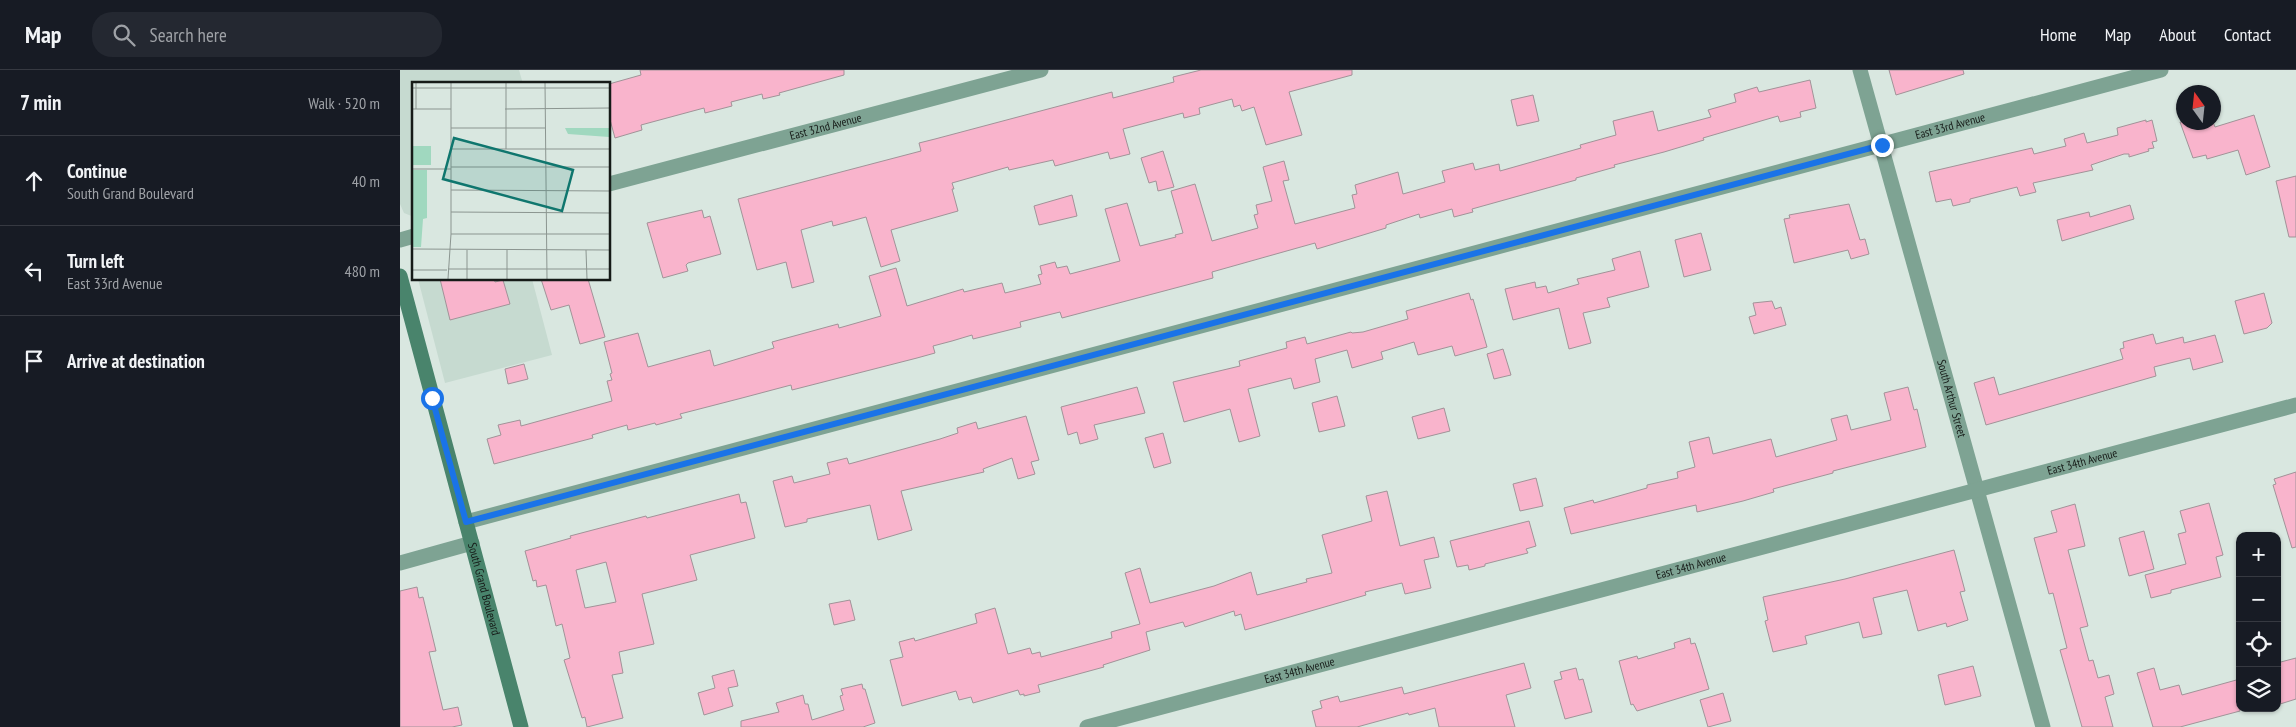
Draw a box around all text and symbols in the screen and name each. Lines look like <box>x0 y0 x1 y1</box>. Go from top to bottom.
search box <box>92 12 442 57</box>
text: Map <box>25 19 62 50</box>
icon: search <box>110 21 138 49</box>
text: Search here <box>150 23 227 47</box>
text: Home <box>2040 23 2077 46</box>
text: Map <box>2105 23 2131 46</box>
text: About <box>2159 23 2196 46</box>
text: Contact <box>2224 23 2271 46</box>
inset map <box>412 82 610 280</box>
north arrow <box>2176 85 2221 130</box>
text: 7 min <box>20 89 62 116</box>
text: Walk · 520 m <box>308 93 380 113</box>
street label: East 33rd Avenue <box>1913 109 1987 142</box>
street label: East 32nd Avenue <box>788 110 863 143</box>
route end <box>1871 134 1894 157</box>
text: Continue <box>67 159 127 183</box>
icon: ahead <box>20 167 48 195</box>
text: 40 m <box>352 171 380 191</box>
text: South Grand Boulevard <box>67 183 194 203</box>
text: Turn left <box>67 249 124 273</box>
icon: left <box>20 257 48 285</box>
text: 480 m <box>345 261 380 281</box>
text: East 33rd Avenue <box>67 273 163 293</box>
icon: arrive <box>20 347 48 375</box>
text: Arrive at destination <box>67 349 205 373</box>
street label: South Arthur Street <box>1934 358 1970 440</box>
route start <box>421 387 444 410</box>
street label: East 34th Avenue <box>2045 445 2119 478</box>
map controls <box>2236 532 2281 712</box>
button: + <box>2236 532 2281 577</box>
street label: South Grand Boulevard <box>465 541 504 637</box>
street label: East 34th Avenue <box>1654 549 1728 582</box>
button: − <box>2236 577 2281 622</box>
button: locate <box>2236 622 2281 667</box>
street label: East 34th Avenue <box>1263 653 1336 686</box>
button: layers <box>2236 667 2281 712</box>

